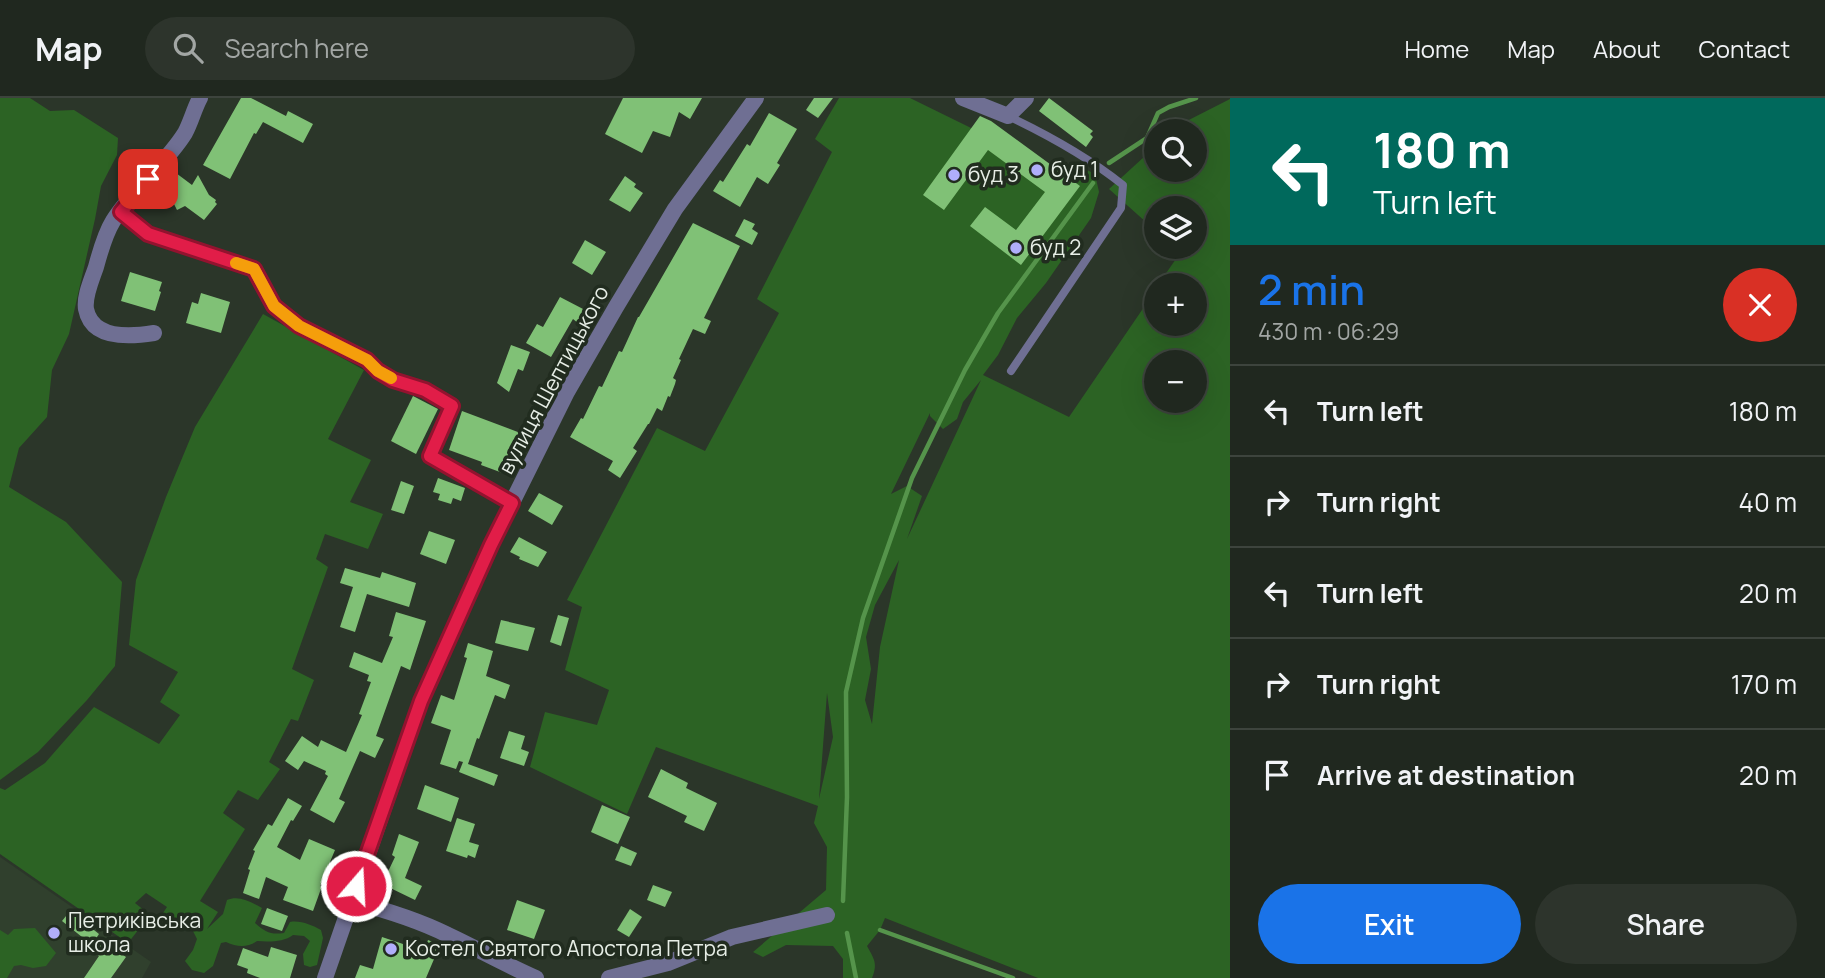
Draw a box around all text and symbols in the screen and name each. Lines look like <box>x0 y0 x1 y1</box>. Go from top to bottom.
search box <box>145 17 635 80</box>
text: Map <box>35 26 103 71</box>
icon: search <box>169 29 207 67</box>
text: Search here <box>225 30 369 66</box>
text: Home <box>1404 32 1469 65</box>
text: Map <box>1507 32 1555 65</box>
text: About <box>1593 32 1661 65</box>
text: Contact <box>1699 32 1790 65</box>
text: 180 m <box>1373 116 1511 183</box>
map controls <box>1144 119 1207 413</box>
button: search <box>1144 119 1207 182</box>
icon: left <box>1258 126 1349 217</box>
pin <box>118 149 178 209</box>
place label: буд 1 <box>1051 155 1098 183</box>
icon: arrive <box>129 160 167 198</box>
place label: буд 3 <box>968 160 1019 188</box>
marker: буд 1 <box>1029 162 1045 178</box>
marker: буд 3 <box>946 167 962 183</box>
text: Turn left <box>1373 180 1497 224</box>
button: layers <box>1144 196 1207 259</box>
place label: буд 2 <box>1030 233 1081 261</box>
marker: буд 2 <box>1008 240 1024 256</box>
text: 2 min <box>1258 260 1365 318</box>
button: close <box>1723 268 1797 342</box>
button: + <box>1144 273 1207 336</box>
street label: вулиця Шептицького <box>492 281 615 479</box>
text: 430 m · 06:29 <box>1258 315 1399 347</box>
button: − <box>1144 350 1207 413</box>
icon: left <box>1258 392 1296 430</box>
text: Turn left <box>1317 393 1424 429</box>
text: 180 m <box>1729 393 1797 429</box>
icon: right <box>1258 483 1296 521</box>
text: Turn right <box>1317 484 1441 520</box>
text: 40 m <box>1739 484 1797 520</box>
icon: left <box>1258 574 1296 612</box>
text: Turn left <box>1317 575 1424 611</box>
text: 20 m <box>1739 575 1797 611</box>
icon: right <box>1258 665 1296 703</box>
text: Turn right <box>1317 666 1441 702</box>
text: 170 m <box>1731 666 1797 702</box>
icon: arrive <box>1258 756 1296 794</box>
text: Arrive at destination <box>1317 757 1575 793</box>
text: 20 m <box>1739 757 1797 793</box>
position arrow <box>319 849 393 923</box>
button: Exit <box>1258 884 1521 964</box>
button: Share <box>1535 884 1797 964</box>
place label: Петриківська школа <box>68 906 201 958</box>
marker: Петриківська школа <box>46 925 62 941</box>
place label: Костел Святого Апостола Петра <box>405 934 728 962</box>
marker: Костел Святого Апостола Петра <box>383 941 399 957</box>

